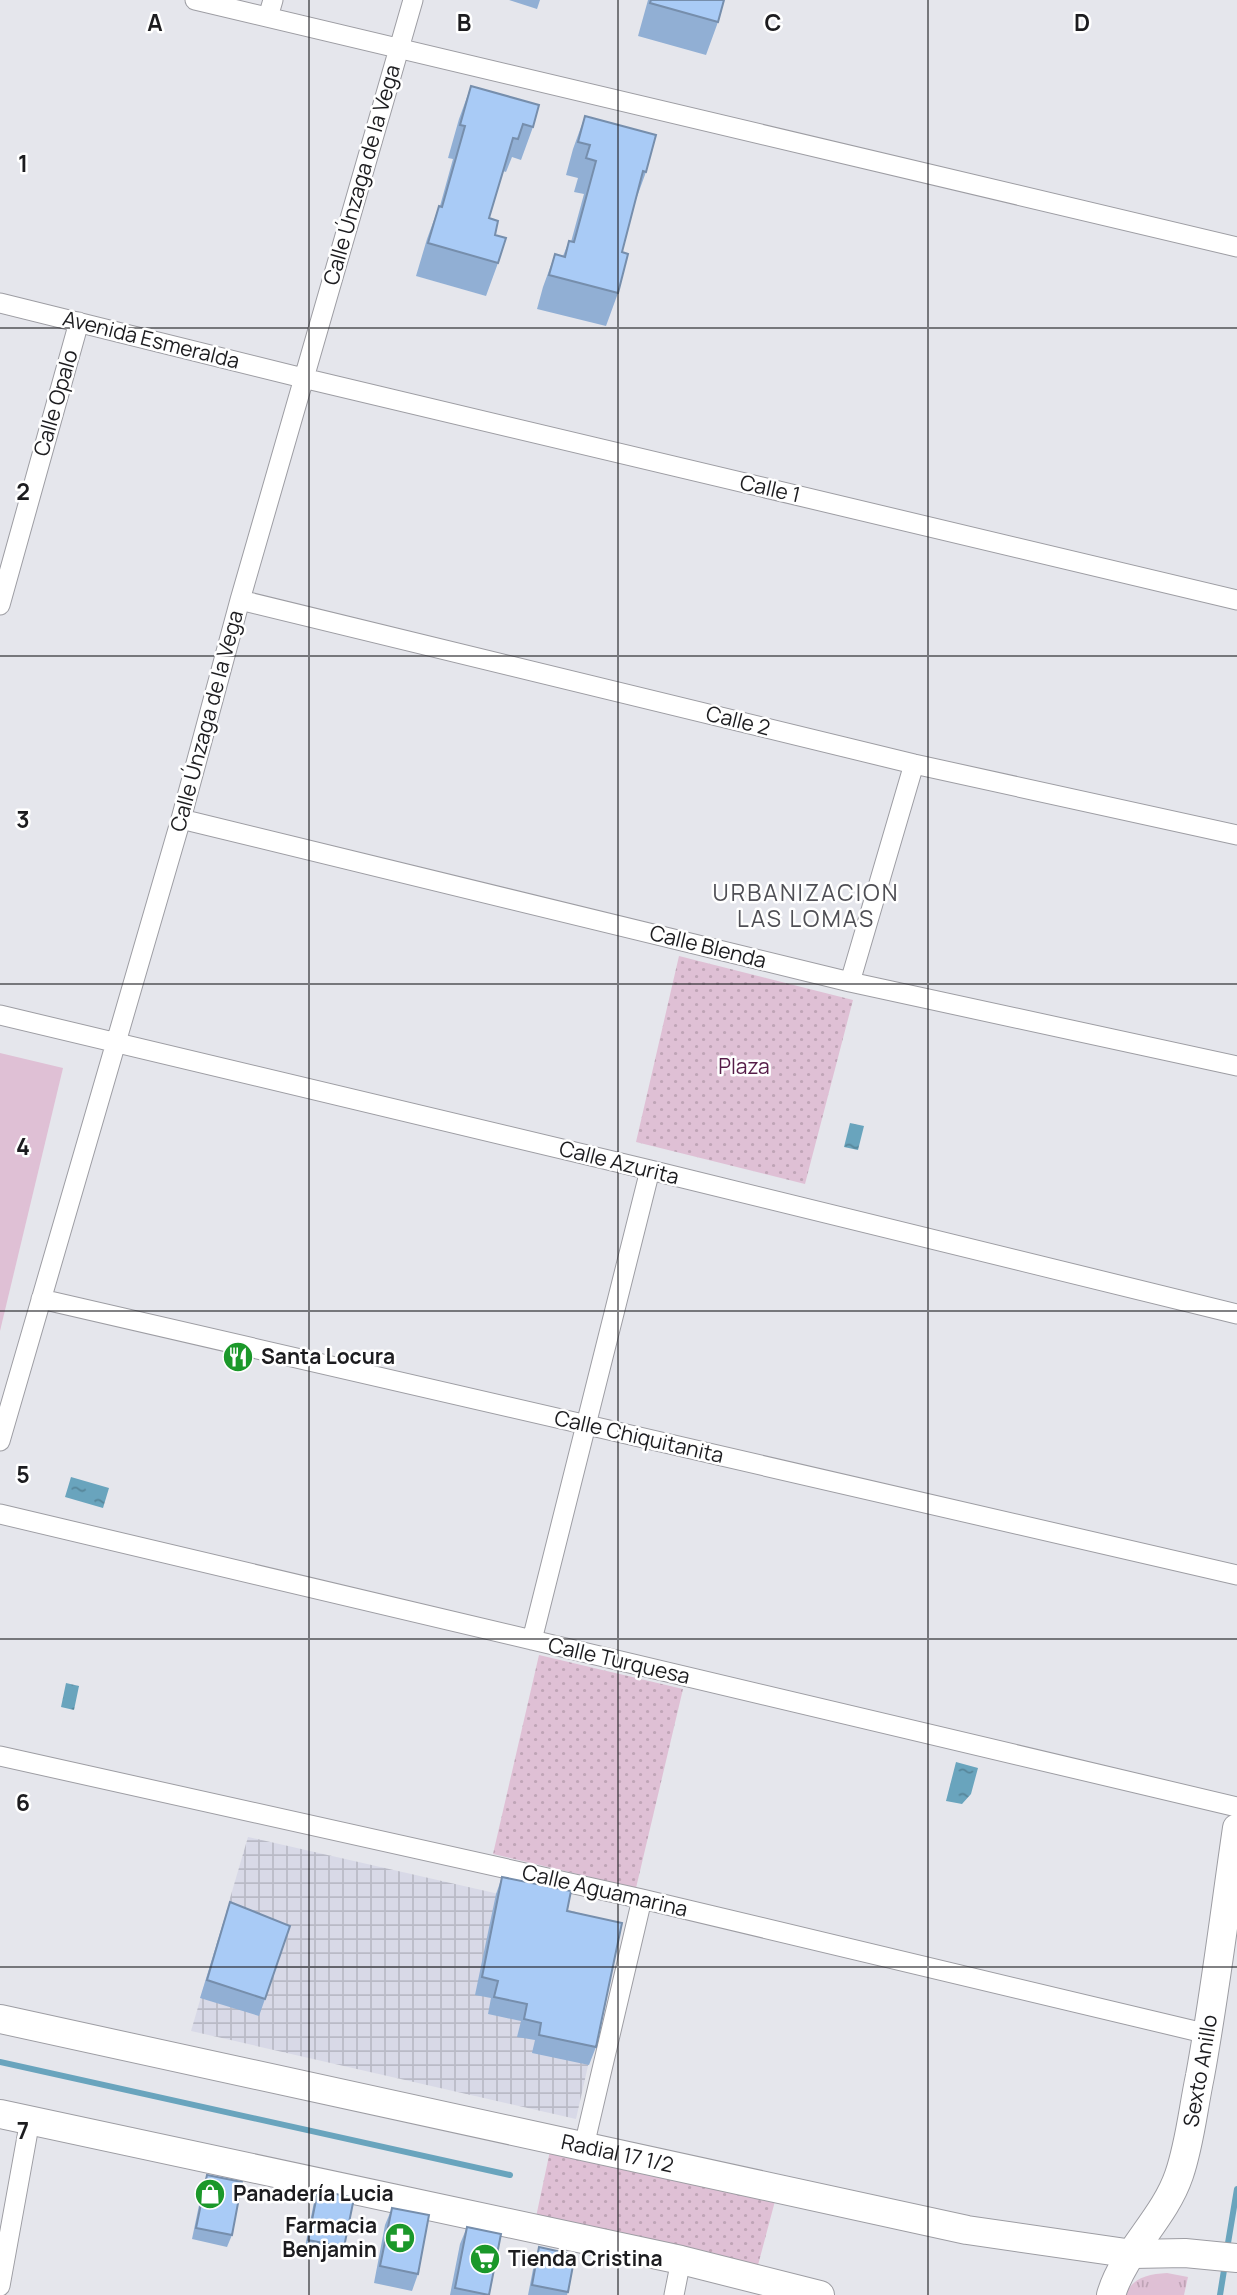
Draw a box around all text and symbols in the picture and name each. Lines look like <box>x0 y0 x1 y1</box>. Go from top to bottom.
text: A <box>147 6 163 38</box>
text: B <box>457 6 471 38</box>
text: C <box>765 6 782 38</box>
text: D <box>1074 6 1090 38</box>
street label: Calle Únzaga de la Vega <box>316 61 406 288</box>
text: 1 <box>18 147 28 179</box>
street label: Avenida Esmeralda <box>60 304 243 375</box>
street label: Calle Opalo <box>26 346 84 459</box>
street label: Calle 1 <box>737 468 803 509</box>
text: 2 <box>16 475 30 507</box>
street label: Calle Únzaga de la Vega <box>163 607 249 835</box>
street label: Calle 2 <box>703 699 773 741</box>
text: 3 <box>16 803 30 835</box>
district label: URBANIZACION LAS LOMAS <box>713 876 899 934</box>
street label: Calle Blenda <box>647 918 769 974</box>
park label: Plaza <box>718 1052 770 1080</box>
text: 4 <box>16 1130 30 1162</box>
street label: Calle Azurita <box>556 1134 682 1190</box>
restaurant icon: Santa Locura <box>221 1340 255 1374</box>
place label: Santa Locura <box>261 1342 395 1370</box>
street label: Calle Chiquitanita <box>552 1403 727 1469</box>
text: 5 <box>16 1458 30 1490</box>
street label: Calle Turquesa <box>546 1630 693 1690</box>
text: 6 <box>16 1786 30 1818</box>
street label: Calle Aguamarina <box>520 1857 691 1923</box>
street label: Sexto Anillo <box>1176 2013 1223 2129</box>
text: 7 <box>17 2114 29 2146</box>
street label: Radial 17 1/2 <box>559 2127 677 2179</box>
shop icon: Panadería Lucia <box>193 2177 227 2211</box>
place label: Panadería Lucia <box>233 2179 394 2207</box>
place label: Farmacia Benjamin <box>282 2211 377 2263</box>
pharmacy icon: Farmacia Benjamin <box>383 2221 417 2255</box>
supermarket icon: Tienda Cristina <box>468 2242 502 2276</box>
place label: Tienda Cristina <box>508 2244 663 2272</box>

